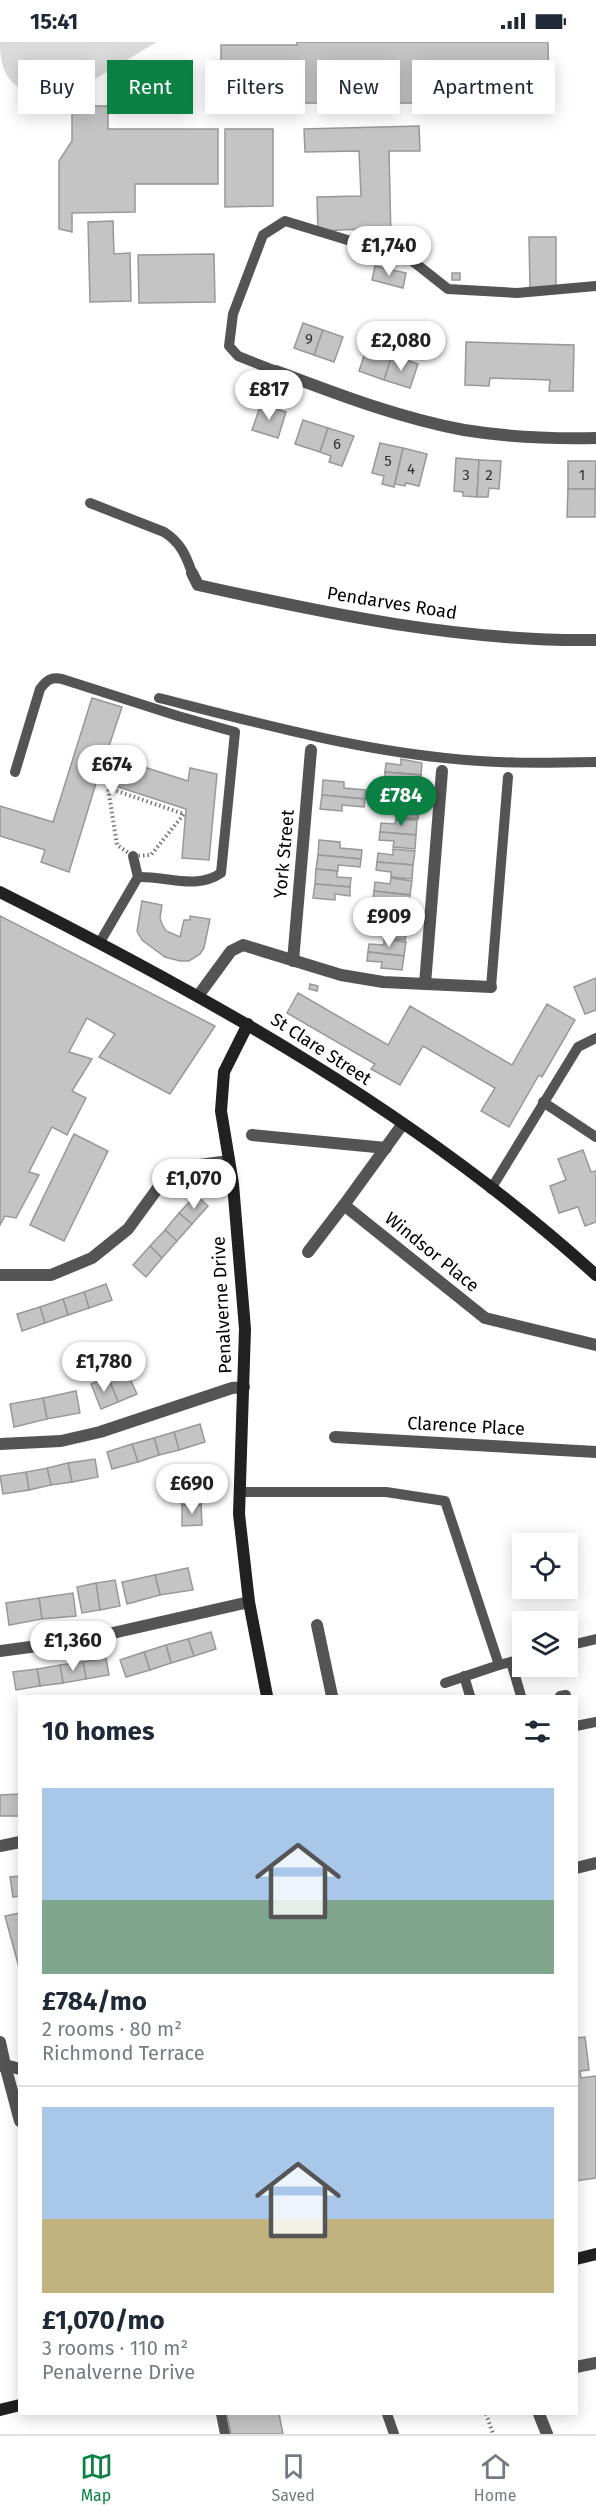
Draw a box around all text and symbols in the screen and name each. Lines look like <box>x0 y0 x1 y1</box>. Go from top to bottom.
text: 15:41 <box>30 8 78 35</box>
chip: Buy <box>18 60 95 114</box>
chip: Rent <box>107 60 193 114</box>
chip: Filters <box>205 60 305 114</box>
chip: New <box>317 60 400 114</box>
chip: Apartment <box>412 60 555 114</box>
pin: £1,740 <box>340 226 438 277</box>
text: £1,740 <box>361 233 417 257</box>
pin: £2,080 <box>352 321 450 372</box>
text: £2,080 <box>371 328 431 352</box>
house number: 9 <box>305 330 313 348</box>
pin: £817 <box>233 370 305 421</box>
text: £817 <box>249 377 289 401</box>
house number: 6 <box>333 435 341 453</box>
house number: 5 <box>384 452 392 470</box>
house number: 4 <box>407 460 415 478</box>
house number: 3 <box>462 466 470 484</box>
house number: 2 <box>485 466 493 484</box>
house number: 1 <box>579 466 585 484</box>
street label: Pendarves Road <box>326 582 458 624</box>
pin: £674 <box>76 745 148 796</box>
text: £674 <box>92 752 132 776</box>
pin: £784 <box>365 776 437 827</box>
text: £784 <box>380 783 422 807</box>
street label: York Street <box>269 808 299 899</box>
pin: £909 <box>353 897 425 948</box>
text: £909 <box>367 904 411 928</box>
street label: St Clare Street <box>266 1008 376 1090</box>
pin: £1,070 <box>145 1159 243 1210</box>
text: £1,070 <box>166 1166 222 1190</box>
street label: Windsor Place <box>380 1207 484 1297</box>
street label: Penalverne Drive <box>207 1236 237 1374</box>
pin: £1,780 <box>55 1342 153 1393</box>
text: £1,780 <box>76 1349 132 1373</box>
street label: Clarence Place <box>407 1412 525 1440</box>
pin: £690 <box>156 1464 228 1515</box>
text: £690 <box>170 1471 214 1495</box>
map controls <box>512 1533 578 1677</box>
button: locate <box>512 1533 578 1599</box>
button: layers <box>512 1611 578 1677</box>
pin: £1,360 <box>24 1621 122 1672</box>
text: £1,360 <box>44 1628 102 1652</box>
icon: filters <box>521 1715 554 1748</box>
text: 10 homes <box>42 1716 155 1747</box>
icon: home <box>244 1827 352 1935</box>
text: £784/mo <box>42 1986 147 2017</box>
text: 2 rooms · 80 m² <box>42 2017 182 2041</box>
text: Richmond Terrace <box>42 2041 205 2065</box>
icon: home <box>244 2146 352 2254</box>
text: £1,070/mo <box>42 2305 165 2336</box>
text: 3 rooms · 110 m² <box>42 2336 188 2360</box>
text: Penalverne Drive <box>42 2360 195 2384</box>
tab: Map <box>80 2450 113 2505</box>
tab: Saved <box>272 2450 315 2505</box>
tab: Home <box>474 2450 516 2505</box>

